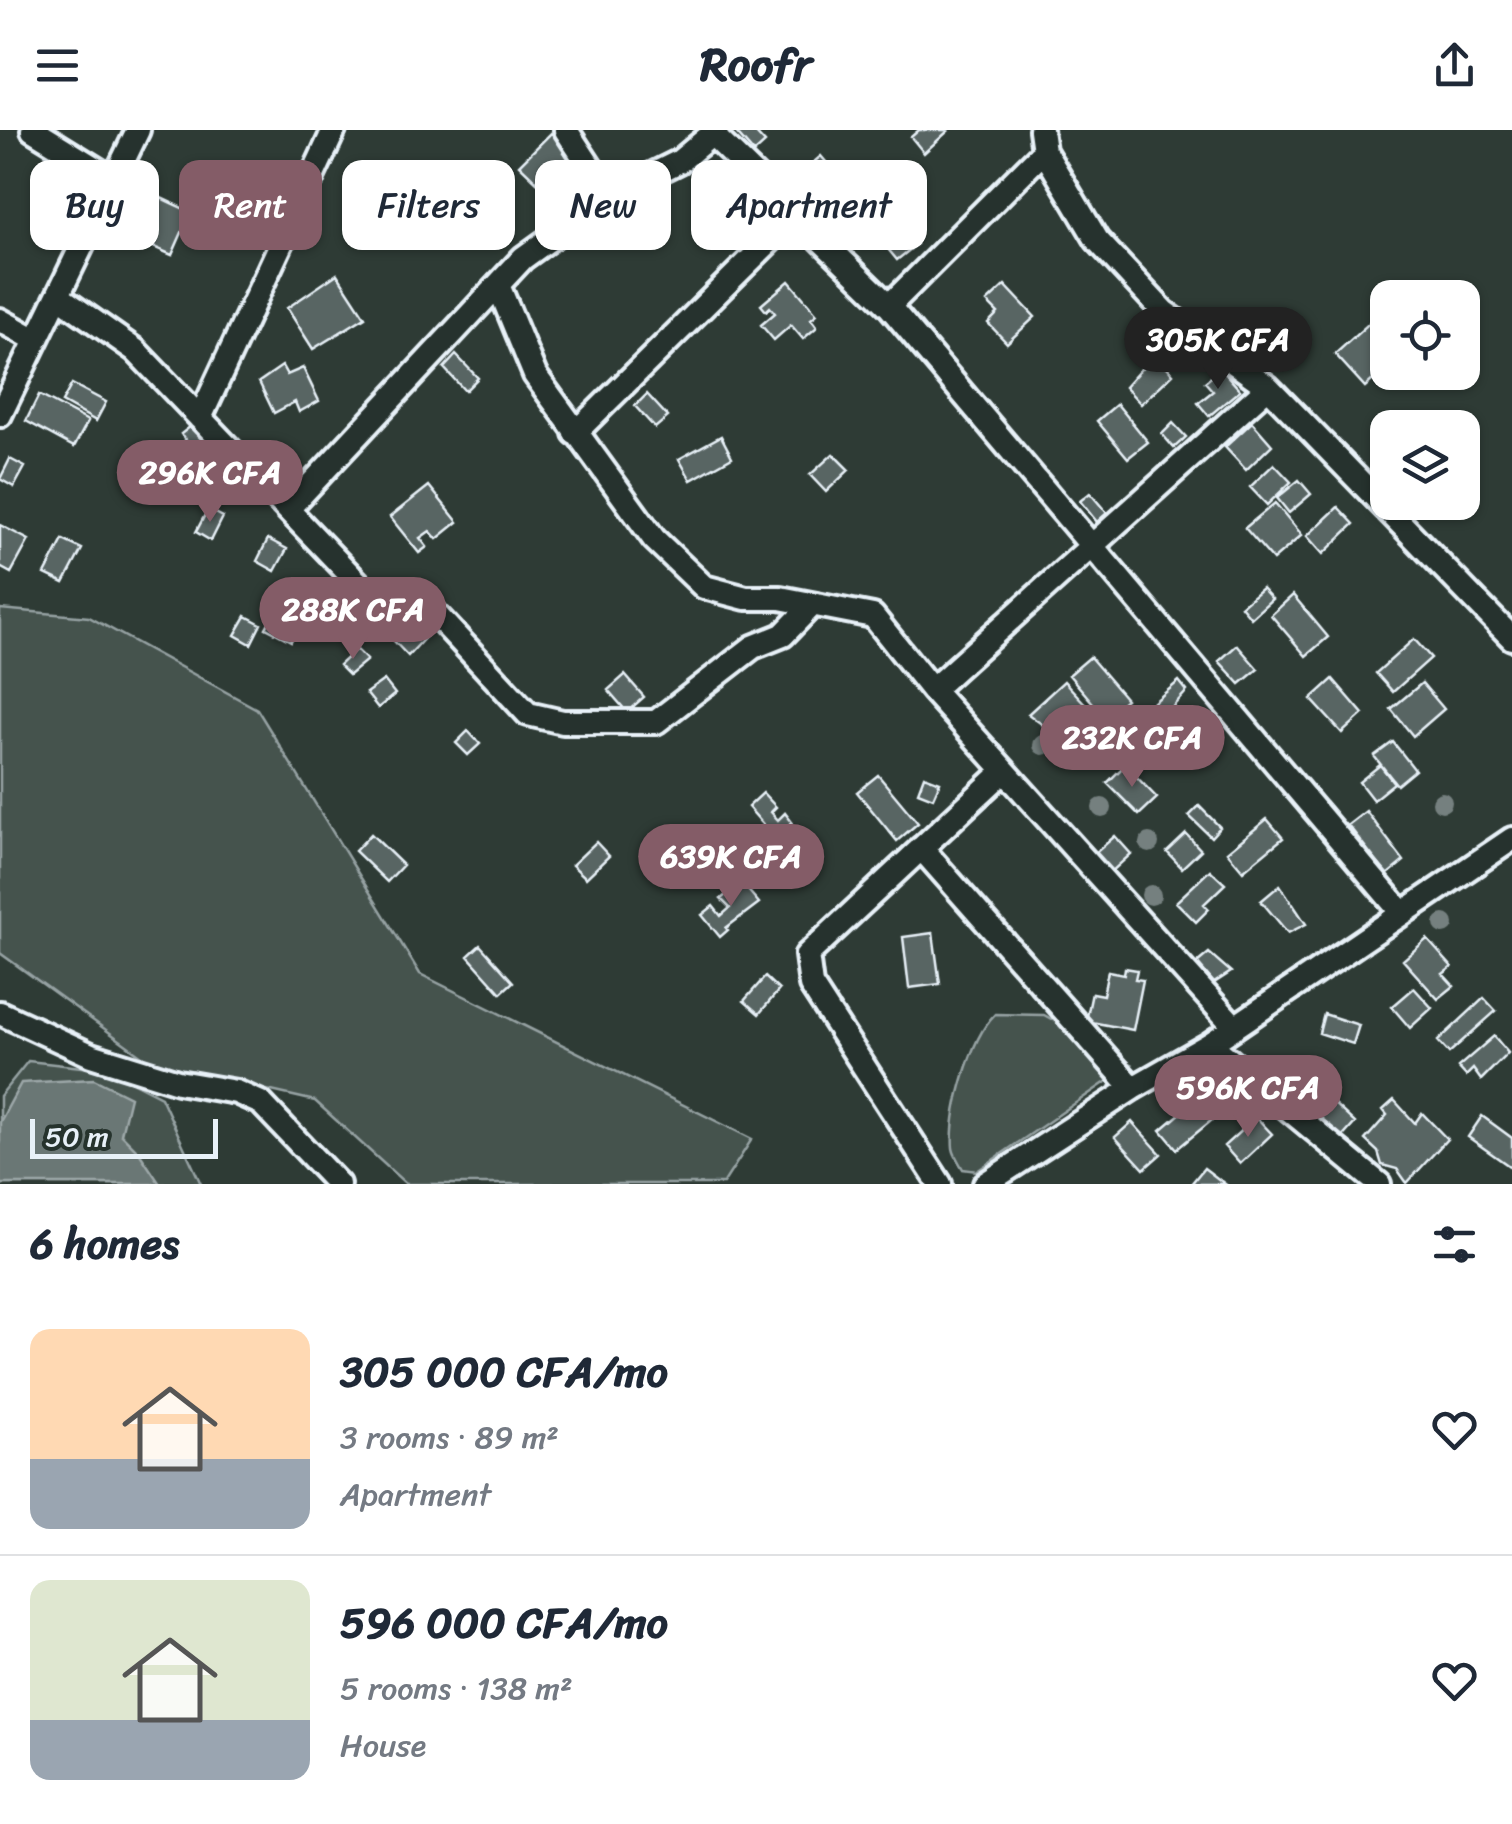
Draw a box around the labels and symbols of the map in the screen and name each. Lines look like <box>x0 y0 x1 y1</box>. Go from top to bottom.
pin: 305K CFA <box>1115 307 1321 392</box>
pin: 296K CFA <box>107 440 313 525</box>
pin: 288K CFA <box>250 577 456 662</box>
pin: 232K CFA <box>1029 705 1235 790</box>
pin: 639K CFA <box>628 824 834 909</box>
pin: 596K CFA <box>1145 1055 1351 1140</box>
scale bar <box>30 1114 218 1158</box>

